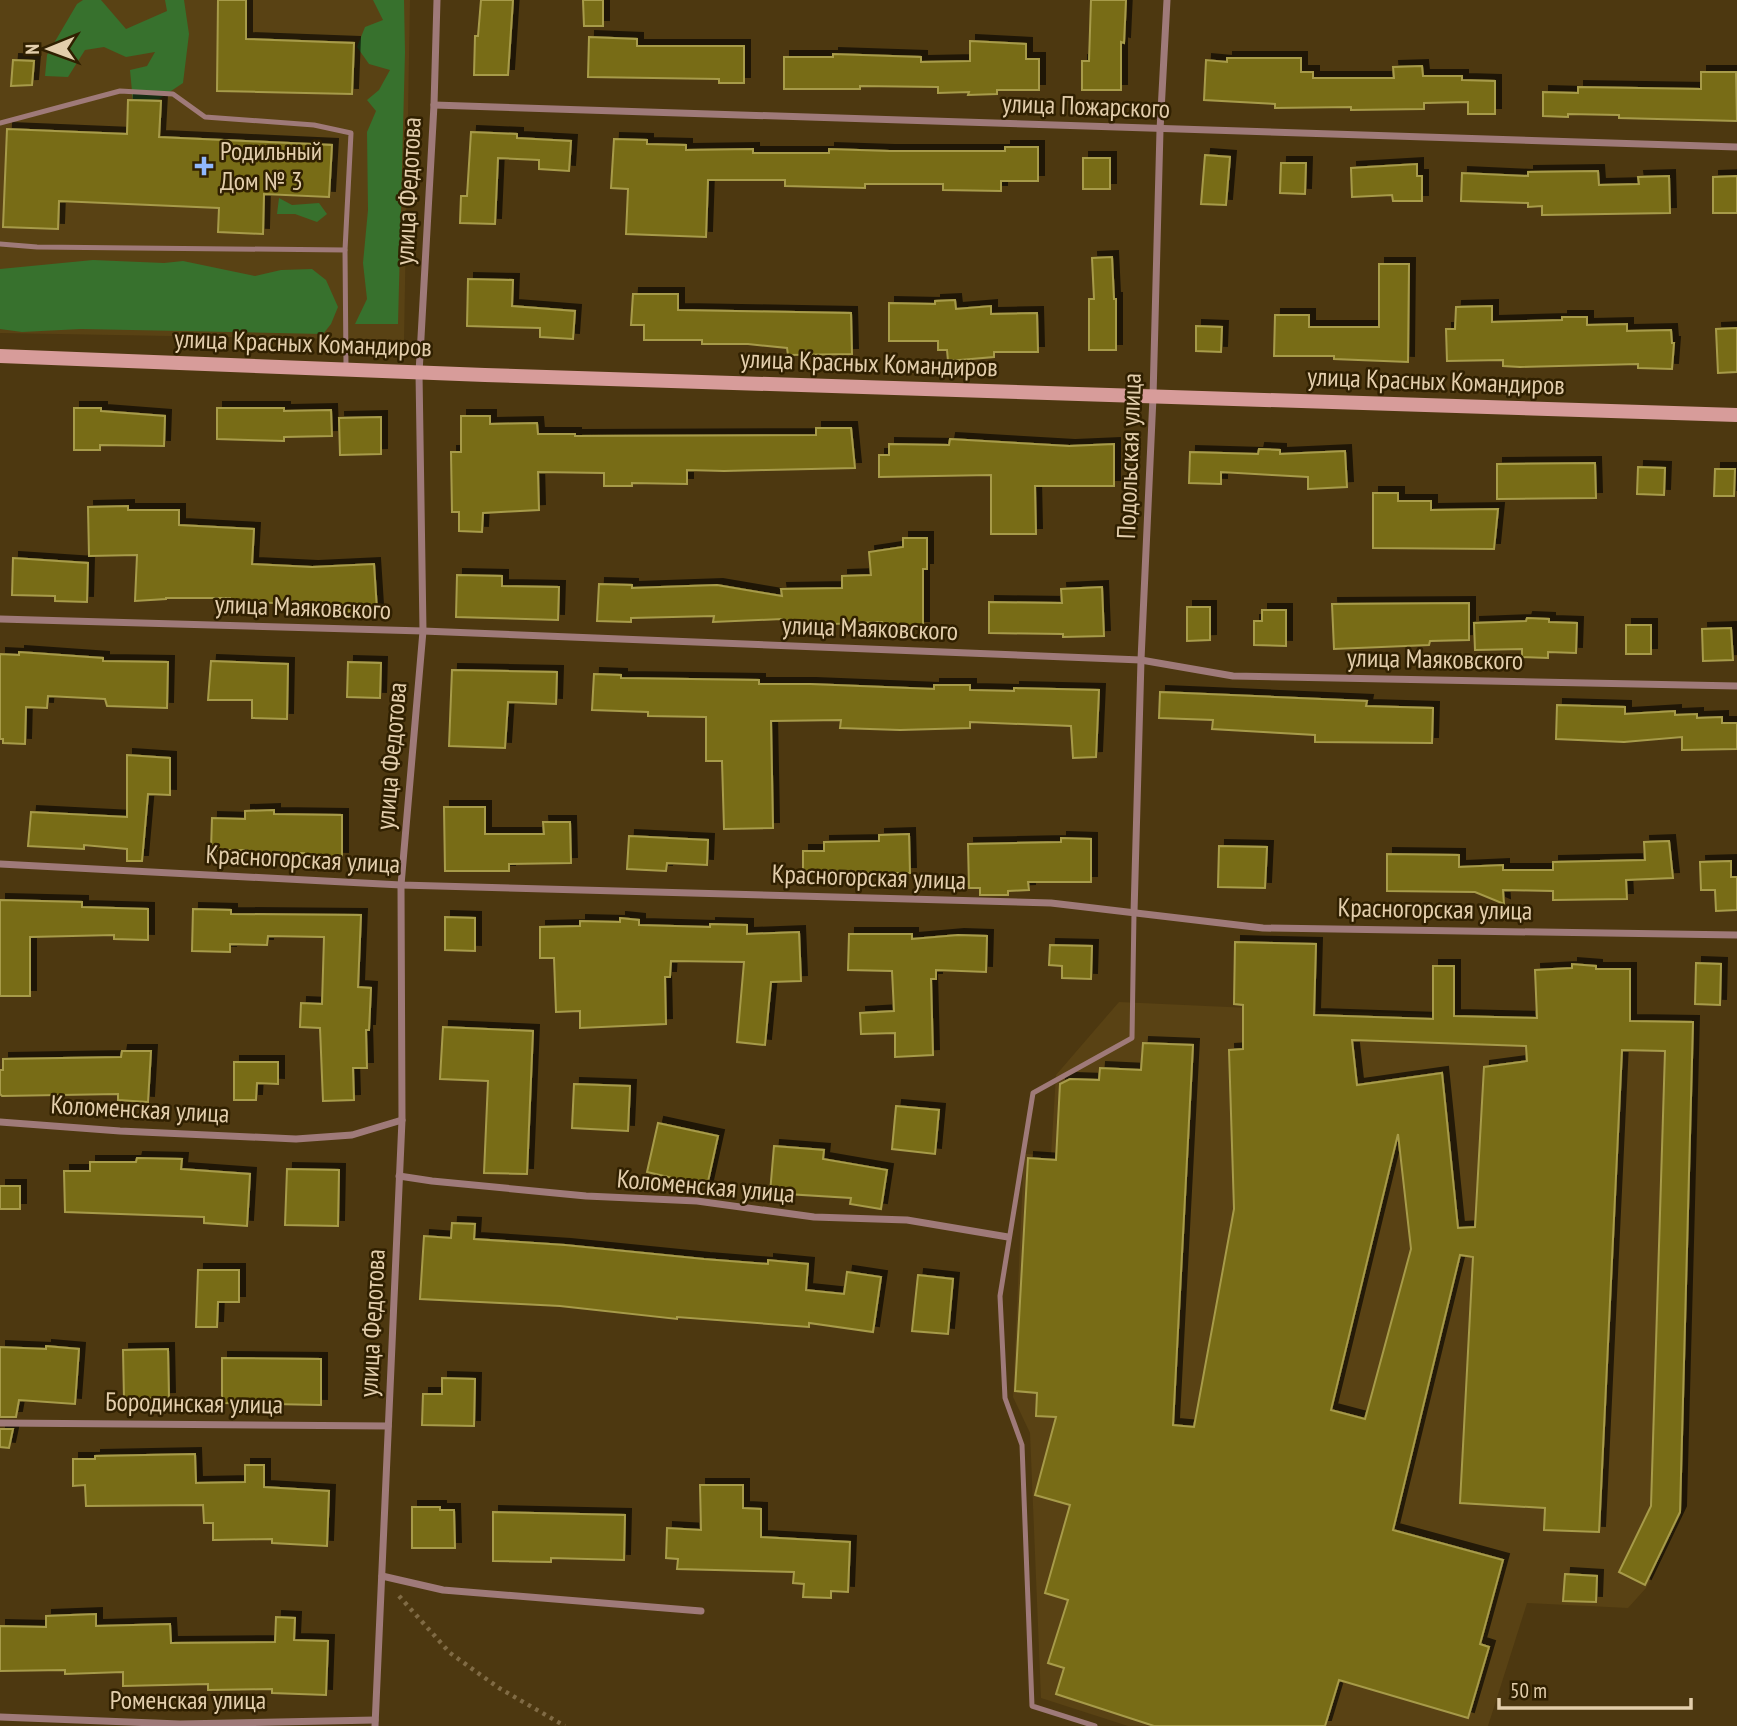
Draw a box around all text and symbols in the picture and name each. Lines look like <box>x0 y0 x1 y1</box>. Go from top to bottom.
north arrow <box>14 14 84 84</box>
text: N <box>20 44 44 55</box>
street label: улица Пожарского <box>1001 86 1171 125</box>
street label: улица Федотова <box>387 116 428 266</box>
place label: Родильный Дом № 3 <box>220 134 322 197</box>
marker: Родильный Дом № 3 <box>194 156 214 176</box>
street label: улица Красных Командиров <box>174 322 432 363</box>
street label: улица Красных Командиров <box>740 342 998 383</box>
street label: улица Красных Командиров <box>1307 360 1565 401</box>
street label: Подольская улица <box>1109 372 1148 540</box>
street label: улица Маяковского <box>214 587 392 626</box>
street label: улица Маяковского <box>781 608 959 647</box>
street label: улица Маяковского <box>1347 640 1523 677</box>
street label: улица Федотова <box>368 681 413 831</box>
street label: Красногорская улица <box>205 837 401 880</box>
street label: Красногорская улица <box>771 857 967 896</box>
street label: Красногорская улица <box>1337 890 1533 927</box>
street label: Коломенская улица <box>50 1087 230 1130</box>
street label: Коломенская улица <box>616 1161 796 1210</box>
street label: улица Федотова <box>351 1248 392 1398</box>
street label: Бородинская улица <box>105 1384 283 1421</box>
scale bar <box>1499 1666 1692 1710</box>
text: 50 m <box>1510 1677 1547 1704</box>
street label: Роменская улица <box>110 1683 266 1716</box>

